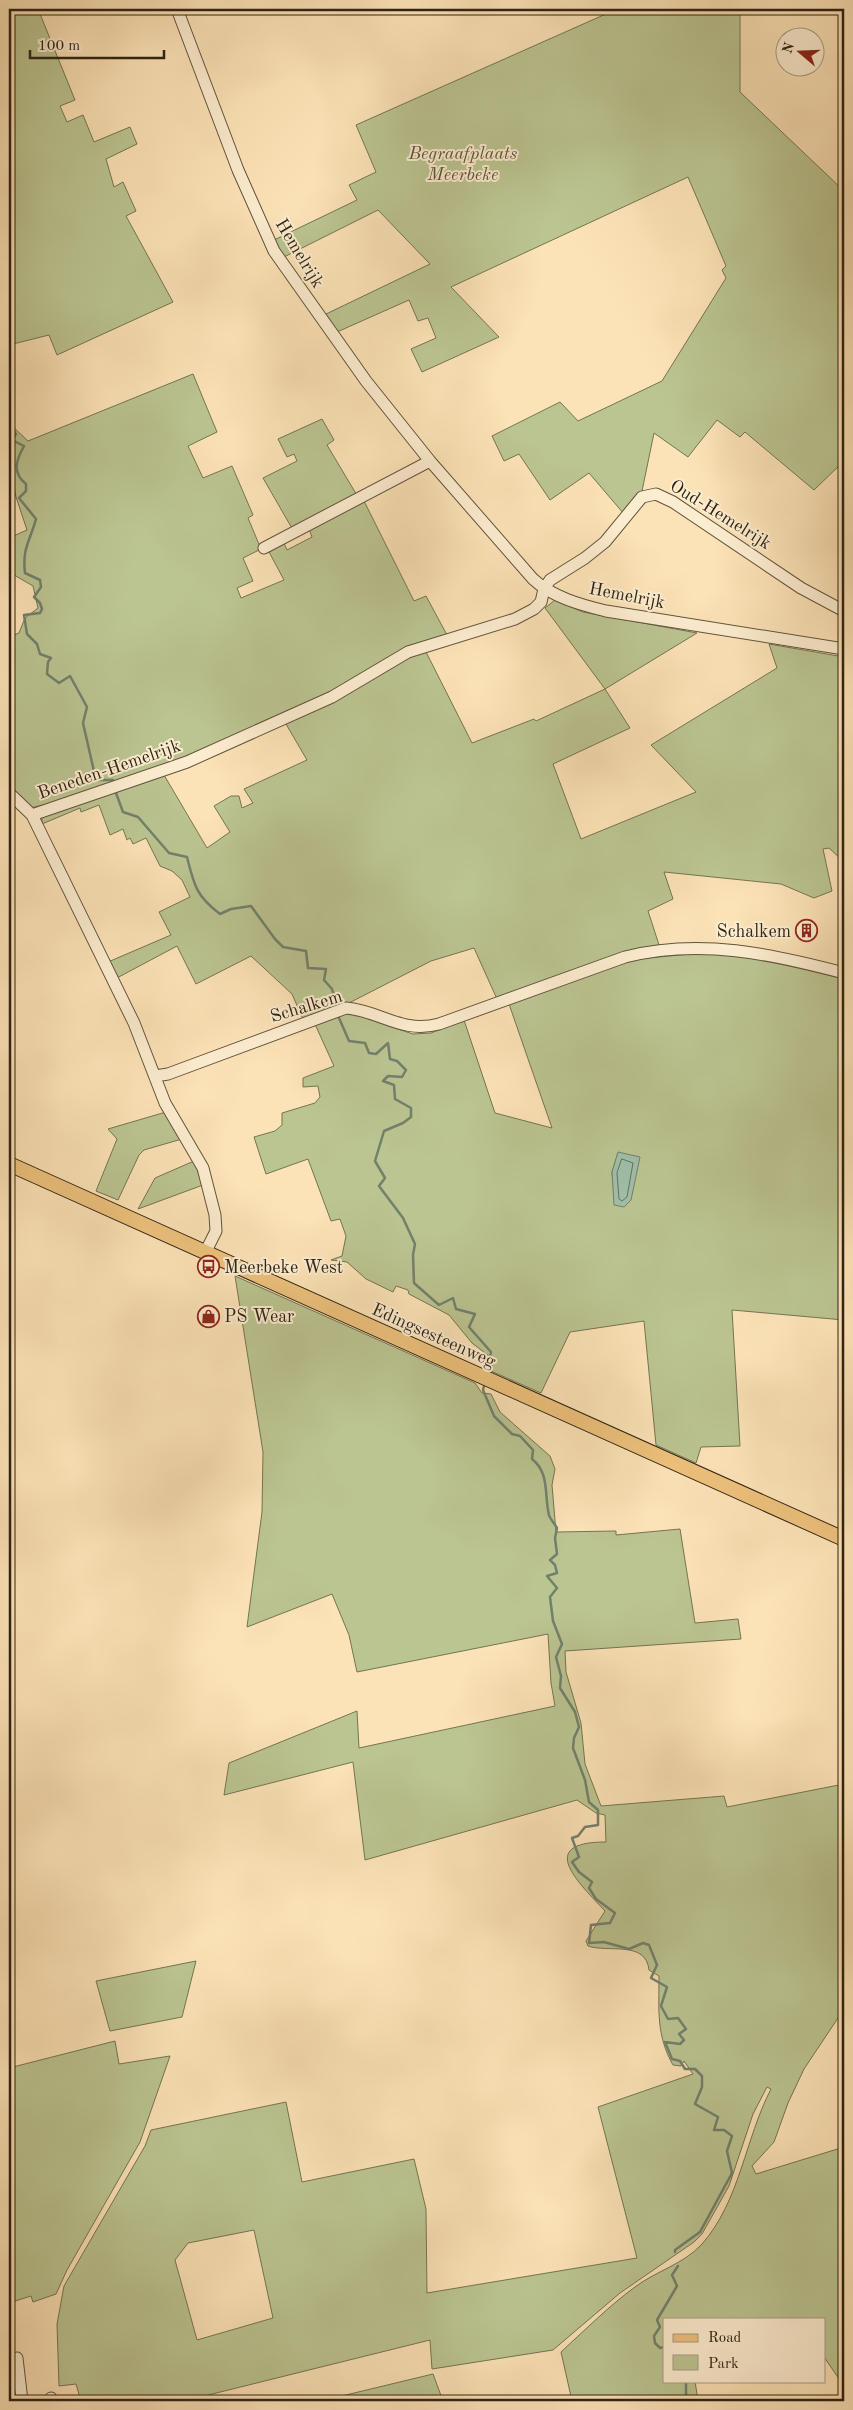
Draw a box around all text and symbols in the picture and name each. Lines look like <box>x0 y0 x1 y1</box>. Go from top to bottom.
scale bar <box>30 28 164 60</box>
north arrow <box>776 28 826 78</box>
text: 100 m <box>38 39 80 54</box>
text: N <box>780 40 797 55</box>
park label: Begraafplaats Meerbeke <box>408 145 518 184</box>
street label: Hemelrijk <box>272 216 327 291</box>
street label: Oud-Hemelrijk <box>667 477 774 553</box>
street label: Hemelrijk <box>587 580 666 612</box>
street label: Beneden-Hemelrijk <box>35 737 183 803</box>
building icon: Schalkem <box>795 919 819 943</box>
place label: Schalkem <box>717 923 791 941</box>
street label: Schalkem <box>268 987 345 1026</box>
bus stop icon: Meerbeke West <box>196 1255 220 1279</box>
place label: Meerbeke West <box>224 1259 343 1277</box>
street label: Edingsesteenweg <box>369 1300 499 1371</box>
shop icon: PS Wear <box>196 1304 220 1328</box>
place label: PS Wear <box>224 1308 295 1326</box>
legend <box>663 2318 826 2382</box>
text: Road <box>708 2331 742 2346</box>
text: Park <box>708 2357 739 2372</box>

